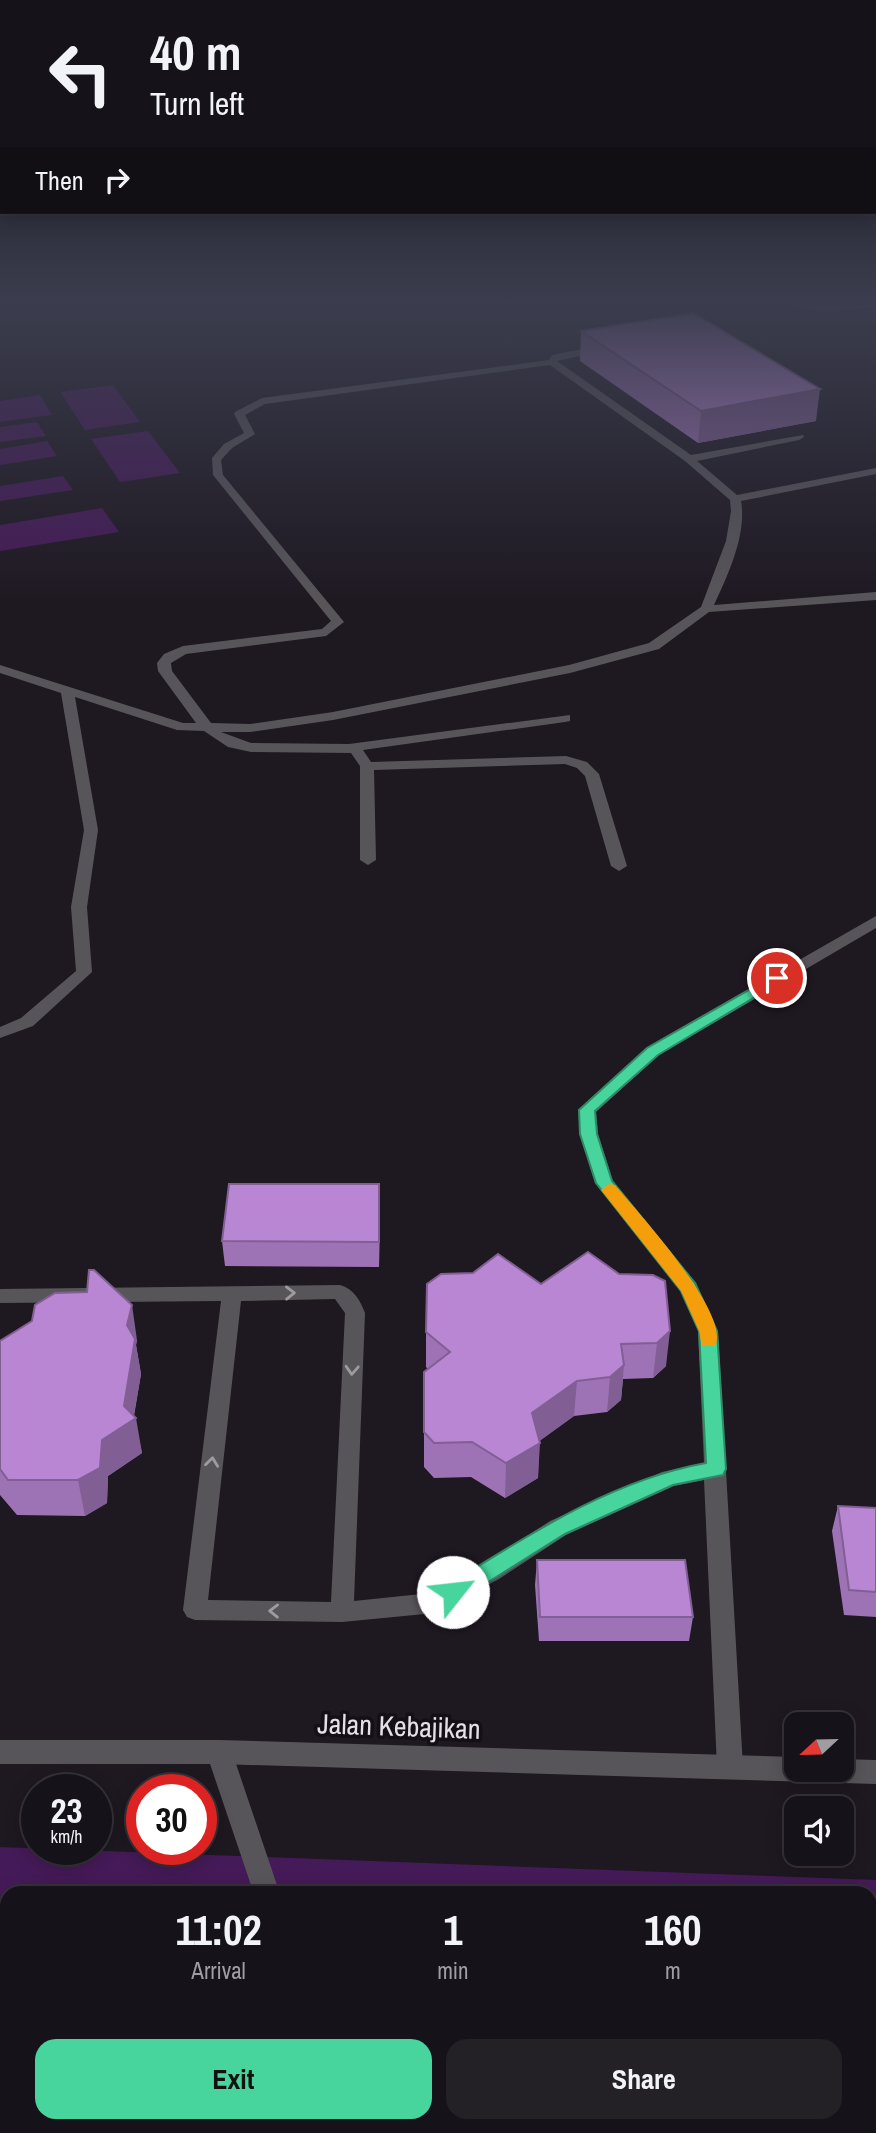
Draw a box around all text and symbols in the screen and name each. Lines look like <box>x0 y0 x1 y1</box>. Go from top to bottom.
text: 40 m <box>150 19 242 85</box>
icon: left <box>35 28 126 119</box>
text: Turn left <box>150 82 244 125</box>
icon: right <box>98 161 136 199</box>
text: Then <box>35 163 84 198</box>
pin <box>747 948 807 1008</box>
icon: arrive <box>758 959 796 997</box>
one-way arrow <box>286 1285 296 1301</box>
one-way arrow <box>345 1364 360 1375</box>
one-way arrow <box>204 1456 219 1467</box>
position arrow <box>416 1555 490 1629</box>
one-way arrow <box>268 1604 279 1619</box>
street label: Jalan Kebajikan <box>317 1704 481 1748</box>
north arrow <box>784 1712 854 1782</box>
map controls <box>784 1712 854 1866</box>
speed limit sign: 30 <box>126 1774 217 1865</box>
text: 23 <box>51 1787 82 1834</box>
button: sound <box>784 1796 854 1866</box>
text: km/h <box>51 1824 83 1849</box>
text: 11:02 <box>175 1902 262 1958</box>
text: 1 <box>443 1902 462 1958</box>
text: 160 <box>644 1902 702 1958</box>
text: Arrival <box>191 1955 246 1986</box>
text: min <box>437 1955 469 1986</box>
text: m <box>665 1955 681 1986</box>
button: Exit <box>35 2039 432 2119</box>
button: Share <box>446 2039 842 2119</box>

